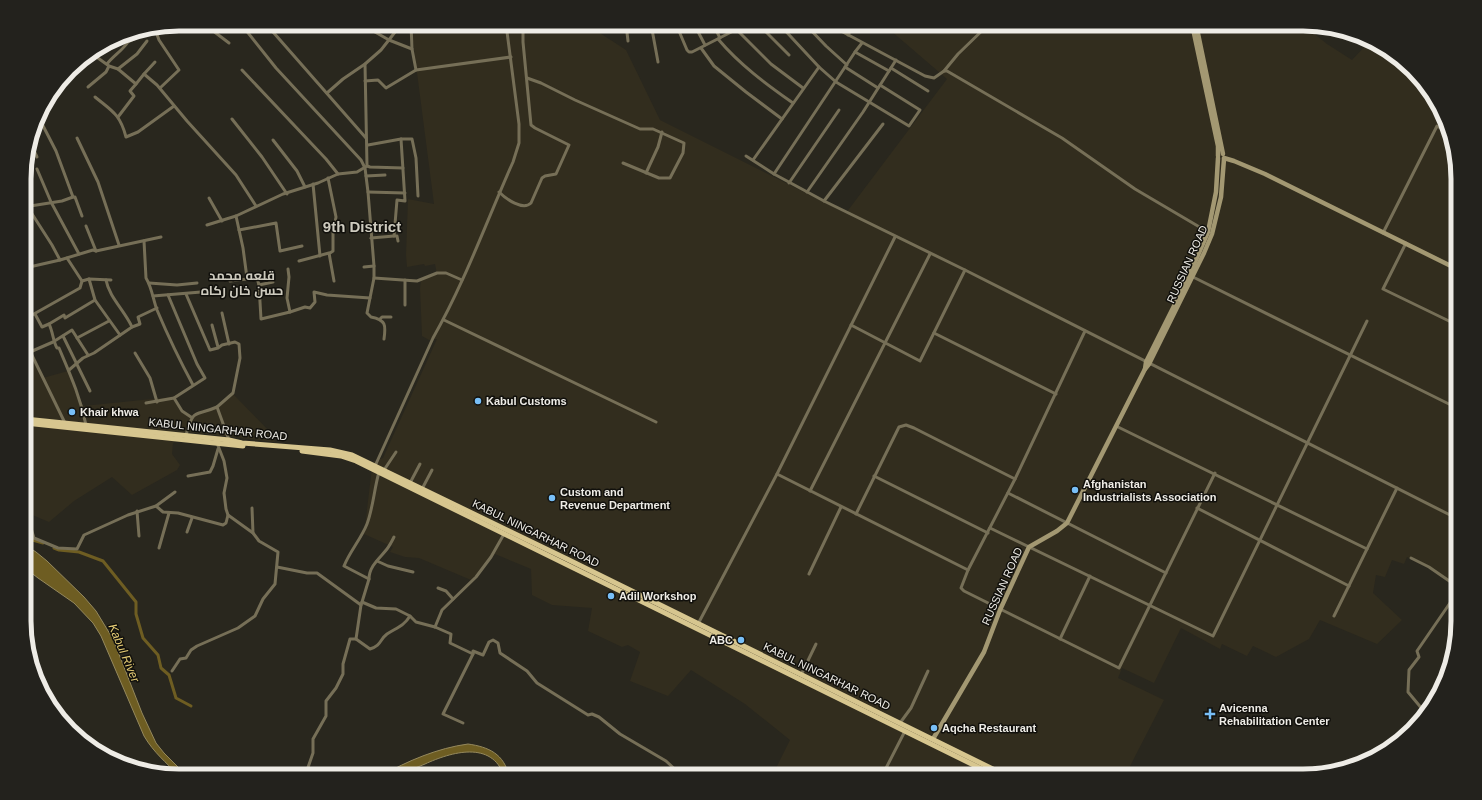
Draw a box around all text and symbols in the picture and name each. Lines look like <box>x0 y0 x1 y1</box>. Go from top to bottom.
district label: 9th District <box>323 218 401 235</box>
street label: RUSSIAN ROAD <box>1164 223 1210 305</box>
district label: قلعه محمد حسن خان رکاه <box>201 268 283 298</box>
place label: Kabul Customs <box>486 395 567 407</box>
marker: Kabul Customs <box>473 396 483 406</box>
place label: Khair khwa <box>80 406 140 418</box>
marker: Khair khwa <box>67 407 77 417</box>
street label: KABUL NINGARHAR ROAD <box>148 416 288 442</box>
place label: Afghanistan Industrialists Association <box>1083 478 1217 503</box>
marker: Afghanistan Industrialists Association <box>1070 485 1080 495</box>
place label: Custom and Revenue Department <box>560 486 670 511</box>
marker: Custom and Revenue Department <box>547 493 557 503</box>
street label: KABUL NINGARHAR ROAD <box>471 497 601 569</box>
street label: RUSSIAN ROAD <box>979 545 1025 627</box>
place label: Adil Workshop <box>619 590 697 602</box>
marker: Adil Workshop <box>606 591 616 601</box>
water label: Kabul River <box>105 622 143 685</box>
place label: ABC <box>709 634 733 646</box>
marker: ABC <box>736 635 746 645</box>
street label: KABUL NINGARHAR ROAD <box>762 640 892 712</box>
place label: Avicenna Rehabilitation Center <box>1219 702 1330 727</box>
marker: Avicenna Rehabilitation Center <box>1204 708 1216 720</box>
place label: Aqcha Restaurant <box>942 722 1036 734</box>
marker: Aqcha Restaurant <box>929 723 939 733</box>

